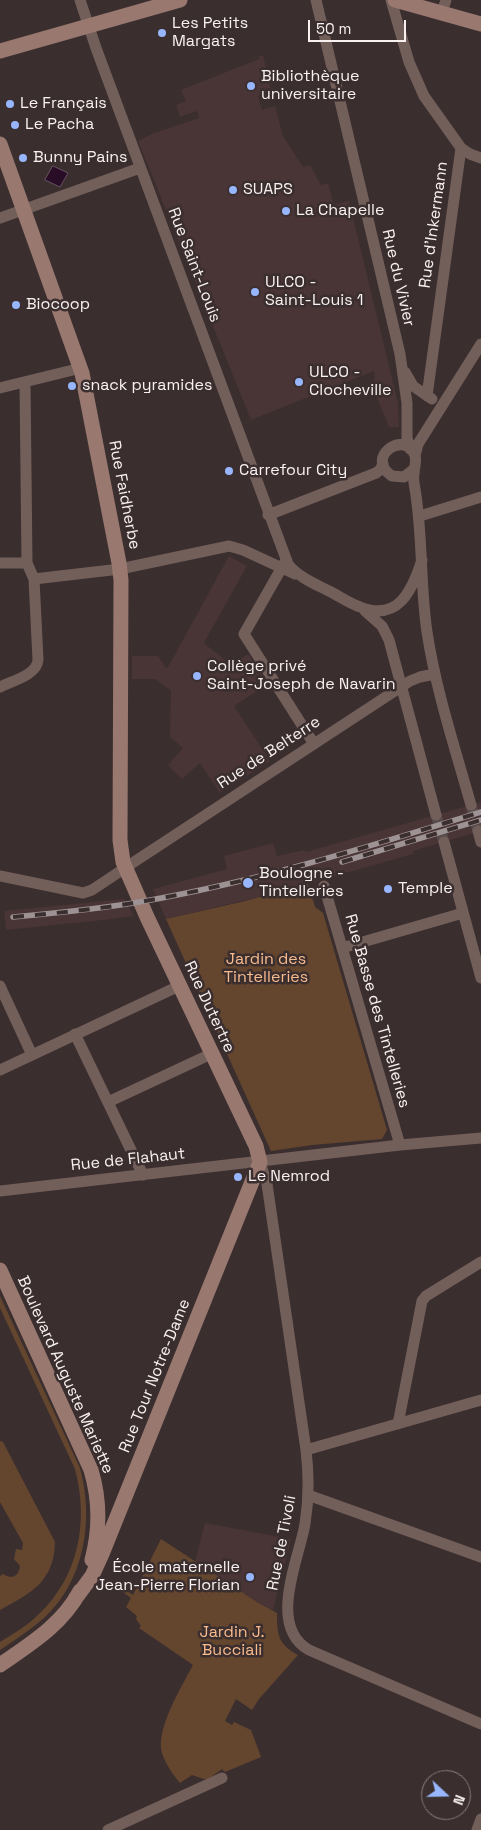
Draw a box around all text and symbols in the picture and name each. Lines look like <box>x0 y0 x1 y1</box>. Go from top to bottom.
scale bar <box>311 10 408 42</box>
place label: Les Petits Margats <box>172 14 248 52</box>
text: 50 m <box>316 19 351 38</box>
marker: Les Petits Margats <box>156 27 168 39</box>
place label: Bibliothèque universitaire <box>261 67 359 105</box>
marker: Bibliothèque universitaire <box>245 80 257 92</box>
place label: Le Français <box>20 94 107 114</box>
marker: Le Français <box>4 98 16 110</box>
place label: Le Pacha <box>25 115 94 135</box>
marker: Le Pacha <box>9 119 21 131</box>
place label: Bunny Pains <box>33 148 128 168</box>
marker: Bunny Pains <box>17 152 29 164</box>
street label: Rue d'Inkermann <box>416 160 452 290</box>
place label: SUAPS <box>243 180 293 200</box>
marker: SUAPS <box>227 184 239 196</box>
place label: La Chapelle <box>296 201 384 221</box>
street label: Rue Saint-Louis <box>163 205 225 325</box>
marker: La Chapelle <box>280 205 292 217</box>
street label: Rue du Vivier <box>377 227 419 329</box>
place label: ULCO - Saint-Louis 1 <box>265 273 363 311</box>
marker: ULCO - Saint-Louis 1 <box>249 286 261 298</box>
place label: Biocoop <box>26 295 90 315</box>
marker: Biocoop <box>10 299 22 311</box>
place label: ULCO - Clocheville <box>309 363 391 401</box>
place label: snack pyramides <box>82 376 212 396</box>
marker: ULCO - Clocheville <box>293 376 305 388</box>
marker: snack pyramides <box>66 380 78 392</box>
street label: Rue Faidherbe <box>104 439 144 551</box>
place label: Carrefour City <box>239 461 347 481</box>
marker: Carrefour City <box>223 465 235 477</box>
place label: Collège privé Saint-Joseph de Navarin <box>207 657 396 695</box>
marker: Collège privé Saint-Joseph de Navarin <box>191 670 203 682</box>
street label: Rue de Belterre <box>214 713 324 793</box>
place label: Boulogne - Tintelleries <box>259 864 344 902</box>
marker: Boulogne - Tintelleries <box>241 876 255 890</box>
place label: Temple <box>398 879 453 899</box>
marker: Temple <box>382 883 394 895</box>
street label: Rue Basse des Tintelleries <box>340 912 414 1110</box>
park label: Jardin des Tintelleries <box>224 950 308 988</box>
street label: Rue Dutertre <box>179 958 239 1056</box>
street label: Rue de Flahaut <box>70 1144 186 1176</box>
place label: Le Nemrod <box>248 1167 330 1187</box>
marker: Le Nemrod <box>232 1171 244 1183</box>
street label: Boulevard Auguste Mariette <box>13 1273 117 1477</box>
street label: Rue Tour Notre-Dame <box>115 1296 195 1456</box>
street label: Rue de Tivoli <box>263 1494 301 1592</box>
place label: École maternelle Jean-Pierre Florian <box>95 1558 240 1596</box>
marker: École maternelle Jean-Pierre Florian <box>244 1571 256 1583</box>
park label: Jardin J. Bucciali <box>200 1623 264 1661</box>
north arrow <box>421 1770 471 1820</box>
text: N <box>449 1792 469 1808</box>

